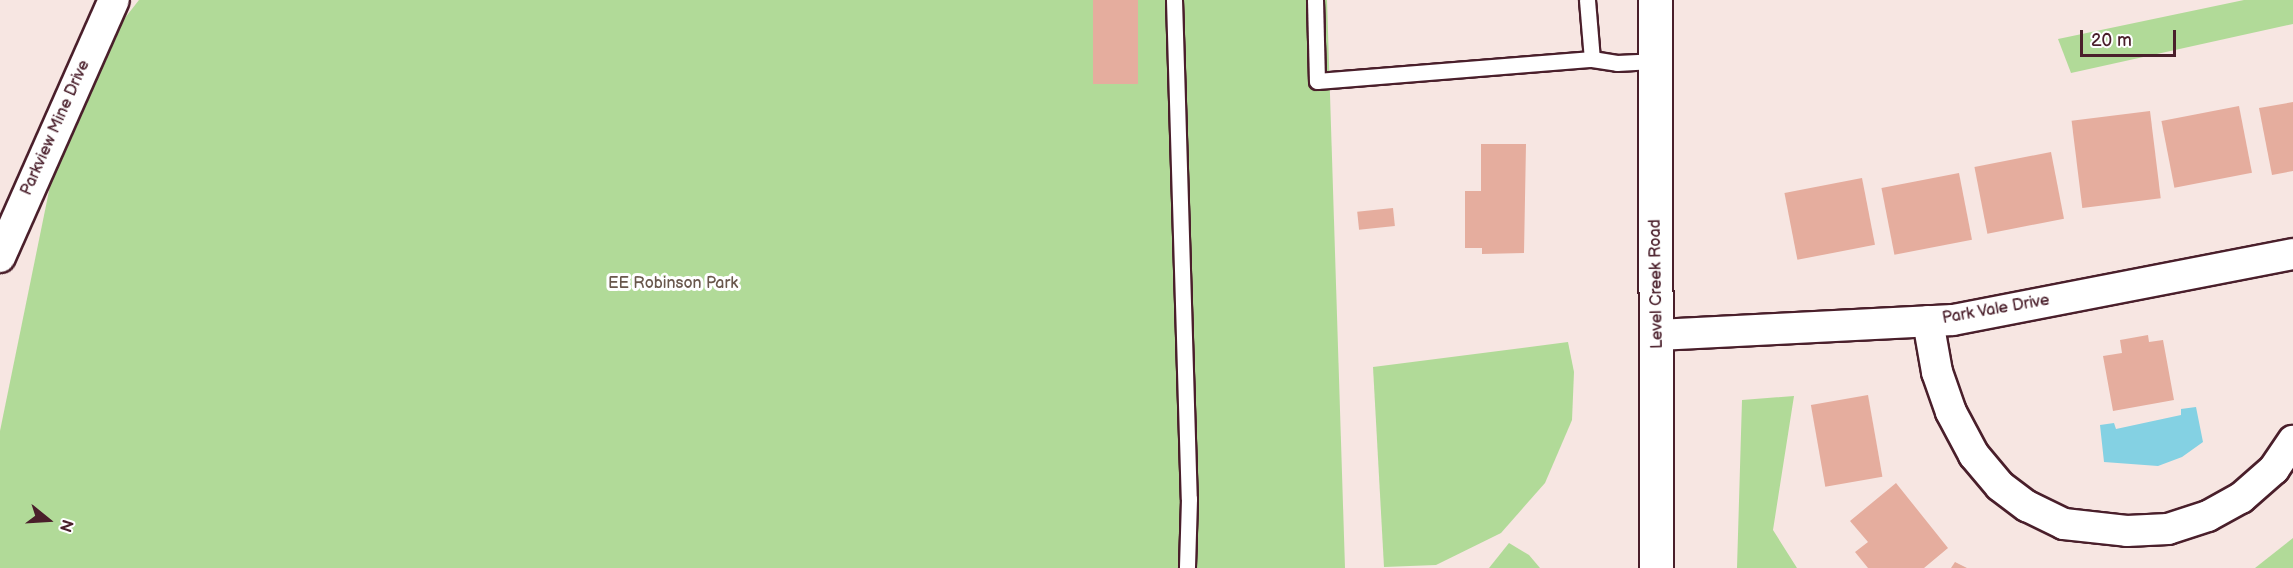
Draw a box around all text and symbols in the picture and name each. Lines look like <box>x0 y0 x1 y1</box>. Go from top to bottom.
scale bar <box>2083 18 2179 56</box>
text: 20 m <box>2091 30 2132 51</box>
street label: Parkview Mine Drive <box>18 57 94 199</box>
street label: Level Creek Road <box>1646 219 1668 349</box>
park label: EE Robinson Park <box>608 274 738 294</box>
street label: Park Vale Drive <box>1941 291 2051 329</box>
north arrow <box>18 490 78 550</box>
text: N <box>55 517 76 534</box>

